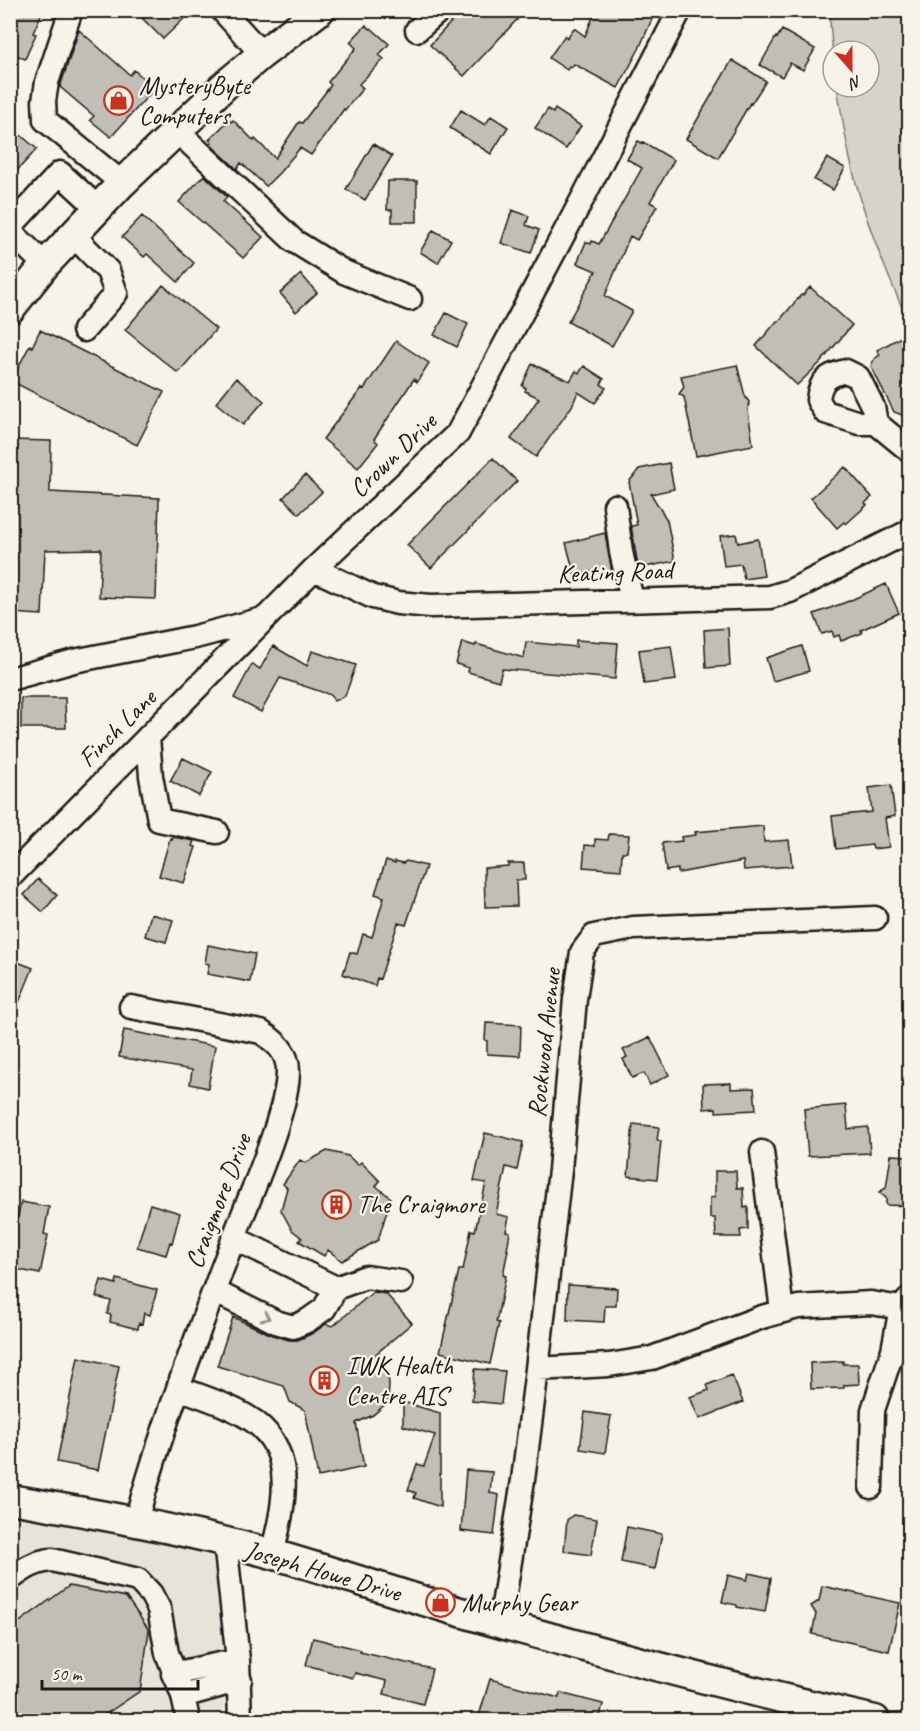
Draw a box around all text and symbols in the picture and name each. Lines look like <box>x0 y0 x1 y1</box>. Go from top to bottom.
north arrow <box>821 39 881 99</box>
place label: MysteryByte Computers <box>139 69 251 132</box>
text: N <box>845 71 864 94</box>
shop icon: MysteryByte Computers <box>102 84 134 116</box>
street label: Crown Drive <box>342 404 445 505</box>
street label: Keating Road <box>557 553 677 590</box>
street label: Finch Lane <box>71 681 164 774</box>
street label: Rockwood Avenue <box>520 965 568 1119</box>
street label: Craigmore Drive <box>177 1128 259 1273</box>
building icon: The Craigmore <box>320 1188 352 1220</box>
place label: The Craigmore <box>357 1188 486 1221</box>
one-way arrow <box>260 1310 271 1322</box>
place label: IWK Health Centre AIS <box>346 1349 454 1412</box>
building icon: IWK Health Centre AIS <box>309 1364 341 1396</box>
street label: Joseph Howe Drive <box>239 1532 406 1609</box>
shop icon: Murphy Gear <box>425 1586 457 1618</box>
place label: Murphy Gear <box>462 1586 579 1619</box>
scale bar <box>42 1653 198 1691</box>
text: 50 m <box>51 1663 84 1685</box>

